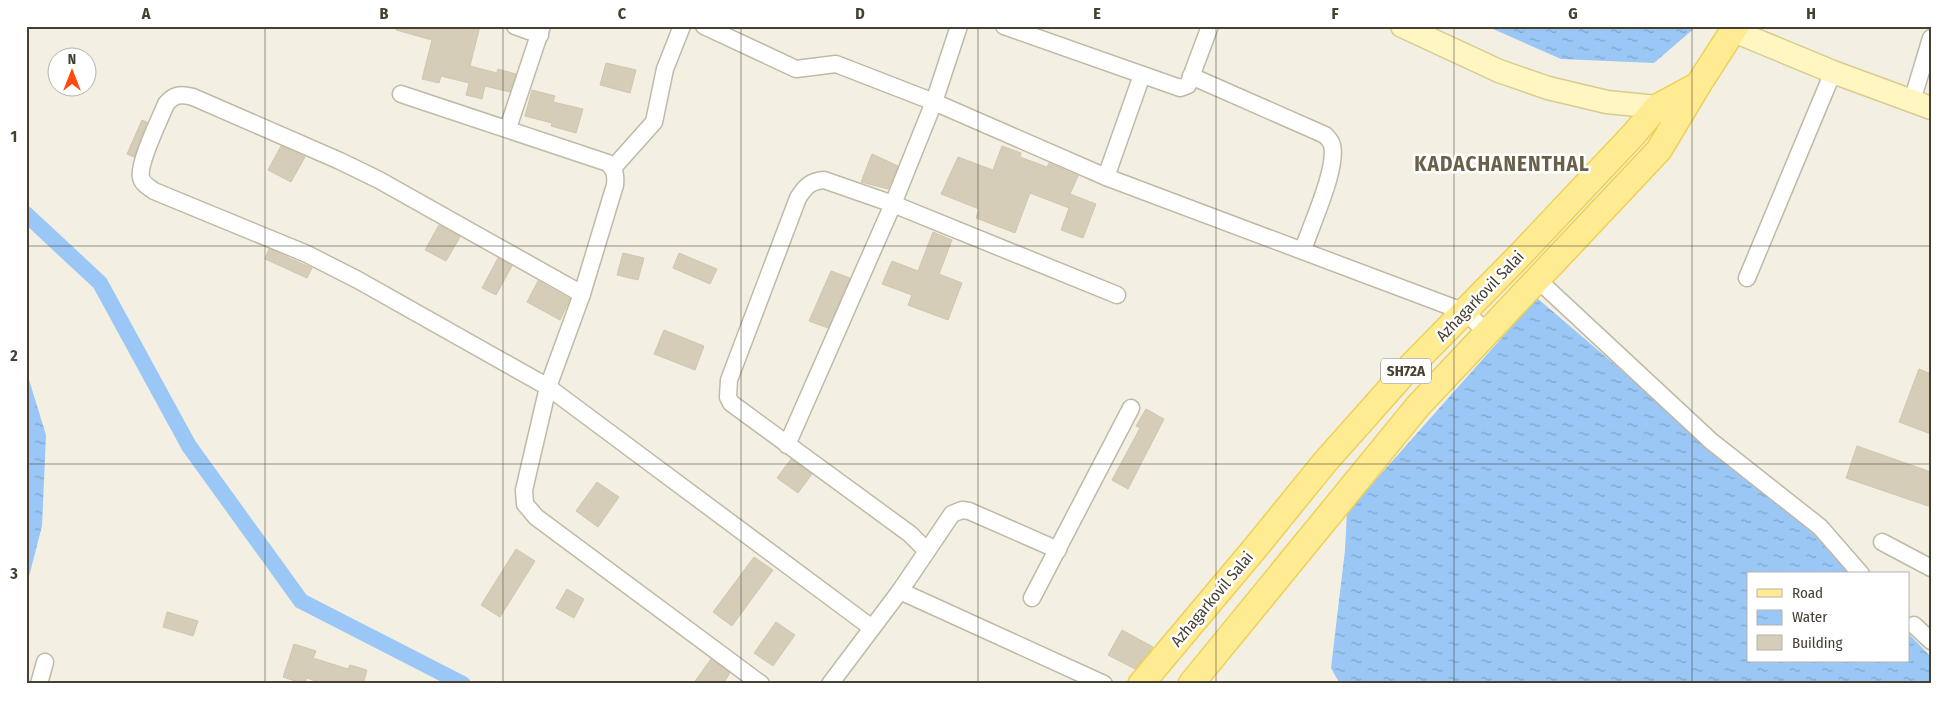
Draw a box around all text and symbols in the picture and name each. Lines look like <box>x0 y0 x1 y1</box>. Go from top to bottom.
text: A <box>141 4 151 23</box>
text: B <box>380 4 389 23</box>
text: C <box>618 4 627 23</box>
text: D <box>855 4 865 23</box>
text: E <box>1093 4 1101 23</box>
text: F <box>1331 4 1339 23</box>
text: G <box>1568 4 1578 23</box>
text: H <box>1806 4 1816 23</box>
north arrow <box>48 48 98 98</box>
text: N <box>68 51 76 68</box>
text: 1 <box>11 127 17 146</box>
district label: KADACHANENTHAL <box>1414 151 1590 177</box>
street label: Azhagarkovil Salai <box>1432 247 1528 345</box>
text: 2 <box>9 346 18 365</box>
road number: SH72A <box>1381 358 1431 384</box>
street label: Azhagarkovil Salai <box>1167 548 1257 650</box>
text: 3 <box>9 564 18 583</box>
legend <box>1747 572 1910 662</box>
text: Road <box>1792 584 1823 602</box>
text: Water <box>1792 608 1828 626</box>
text: Building <box>1792 634 1843 652</box>

